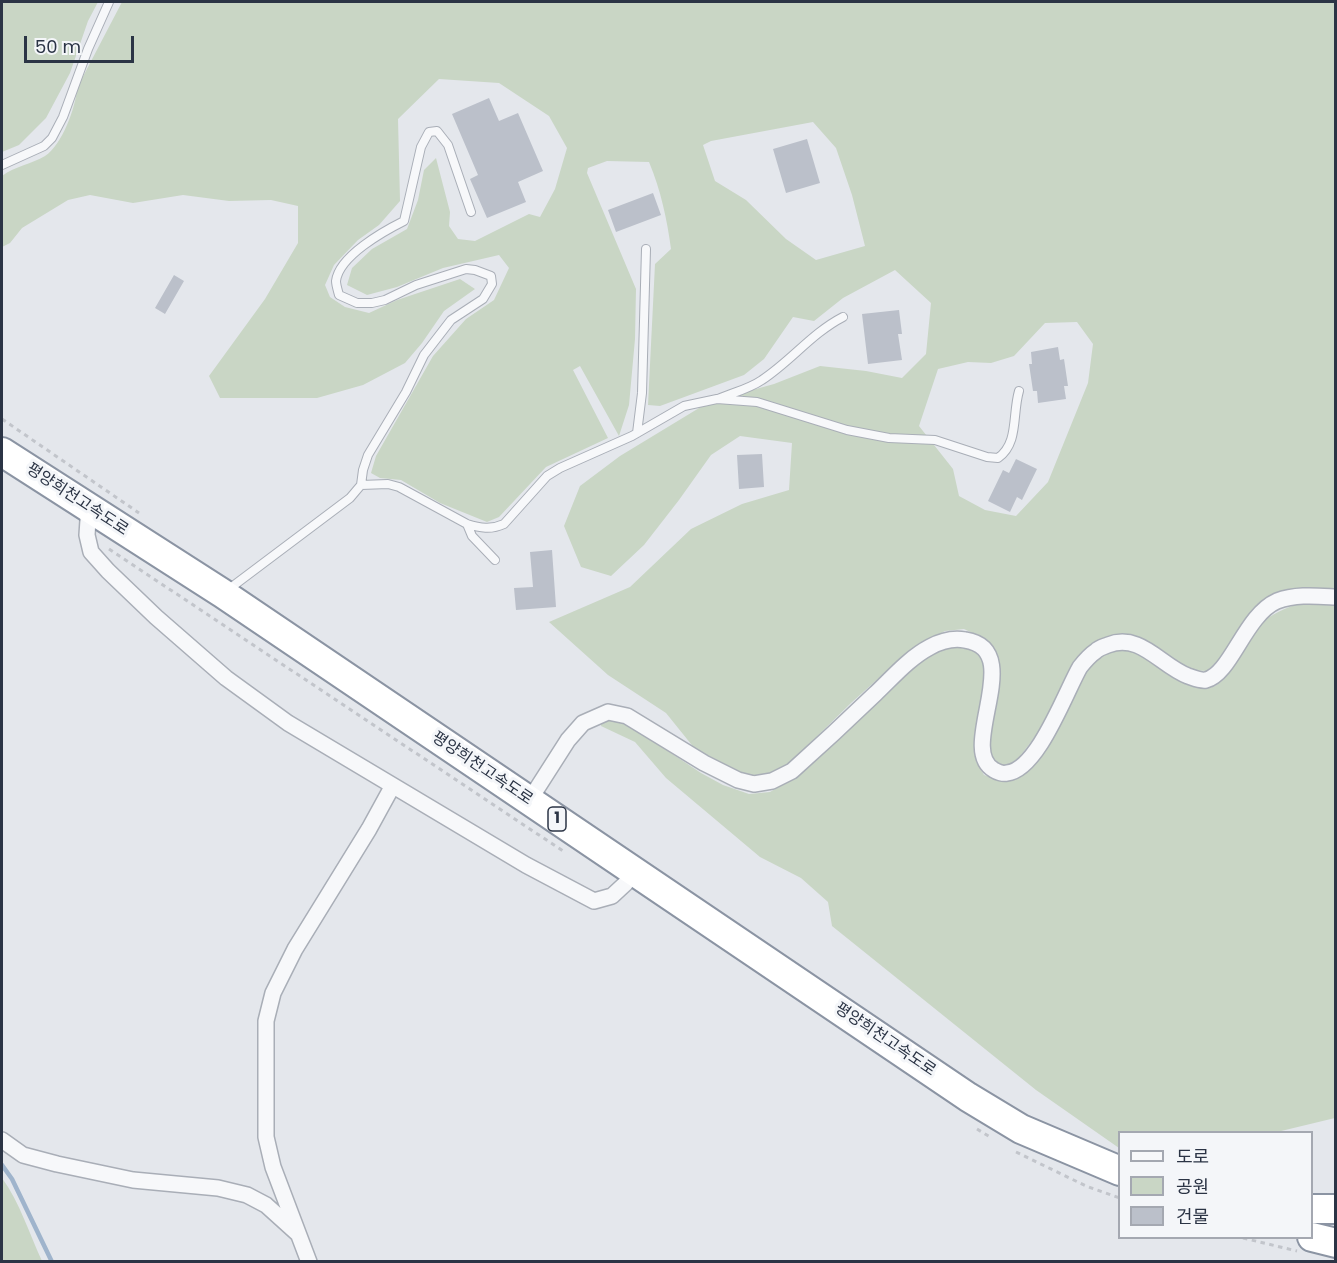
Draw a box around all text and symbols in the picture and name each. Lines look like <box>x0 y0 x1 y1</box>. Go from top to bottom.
scale bar <box>27 24 136 62</box>
text: 50 m <box>35 34 81 59</box>
street label: 평양희천고속도로 <box>22 460 132 540</box>
street label: 평양희천고속도로 <box>428 728 536 810</box>
road number: 1 <box>548 807 566 831</box>
street label: 평양희천고속도로 <box>831 999 939 1081</box>
legend <box>1118 1131 1313 1239</box>
text: 도로 <box>1176 1144 1209 1169</box>
text: 공원 <box>1176 1174 1209 1199</box>
text: 건물 <box>1176 1204 1209 1229</box>

